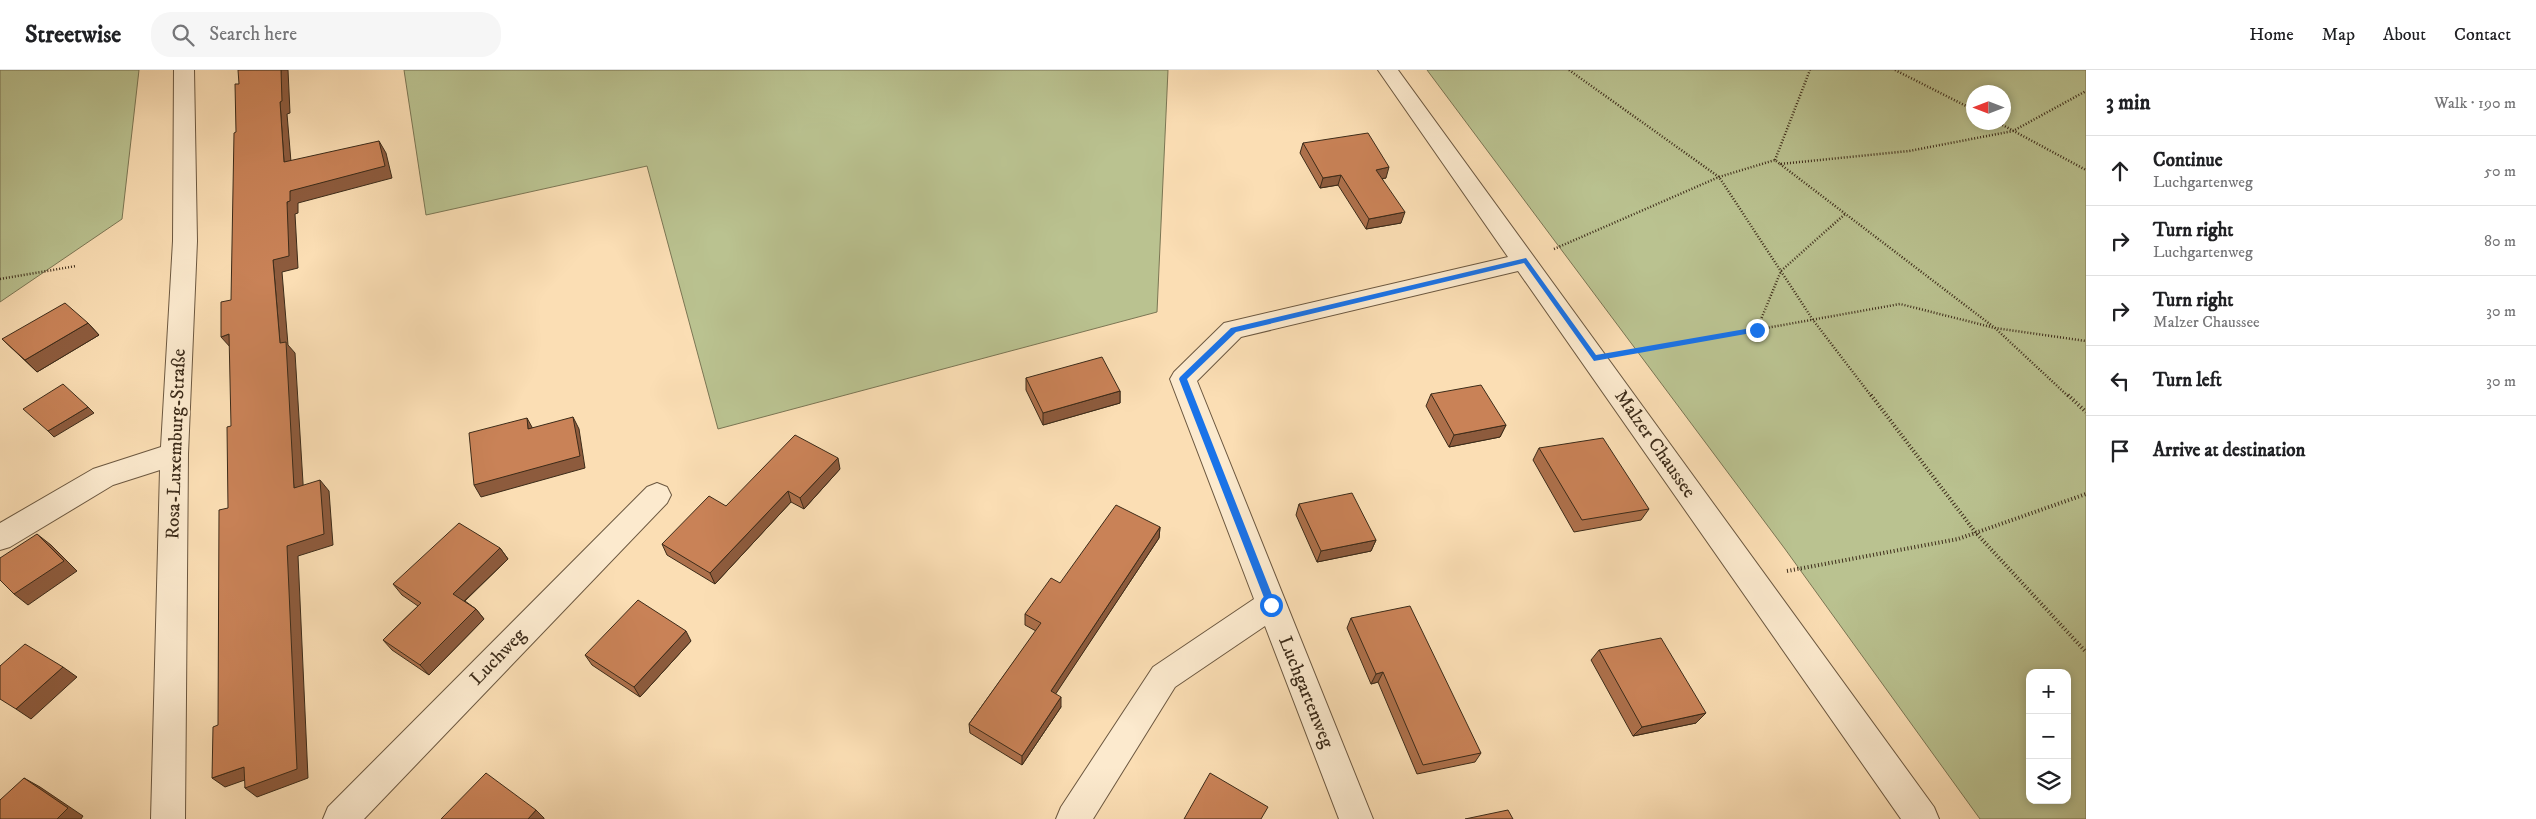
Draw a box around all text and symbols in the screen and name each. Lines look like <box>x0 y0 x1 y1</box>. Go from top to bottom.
search box <box>151 12 501 57</box>
text: Streetwise <box>25 20 121 50</box>
icon: search <box>169 21 197 49</box>
text: Search here <box>209 23 297 46</box>
text: Home <box>2249 24 2294 46</box>
text: Map <box>2322 24 2355 46</box>
text: About <box>2383 24 2426 46</box>
text: Contact <box>2454 24 2511 46</box>
north arrow <box>1966 85 2011 130</box>
text: 3 min <box>2106 90 2151 116</box>
text: Walk · 190 m <box>2434 93 2516 113</box>
text: Continue <box>2153 149 2223 172</box>
icon: ahead <box>2106 157 2134 185</box>
text: 50 m <box>2484 161 2516 181</box>
text: Luchgartenweg <box>2153 172 2253 192</box>
text: Turn right <box>2153 219 2233 242</box>
icon: right <box>2106 227 2134 255</box>
text: 80 m <box>2484 231 2516 251</box>
text: Luchgartenweg <box>2153 242 2253 262</box>
text: Turn right <box>2153 289 2233 312</box>
icon: right <box>2106 297 2134 325</box>
text: 30 m <box>2486 301 2516 321</box>
text: Malzer Chaussee <box>2153 312 2260 332</box>
route end <box>1746 319 1769 342</box>
street label: Rosa-Luxemburg-Straße <box>161 348 191 540</box>
icon: left <box>2106 367 2134 395</box>
text: Turn left <box>2153 369 2222 392</box>
text: 30 m <box>2486 371 2516 391</box>
street label: Malzer Chaussee <box>1609 386 1701 503</box>
icon: arrive <box>2106 437 2134 465</box>
text: Arrive at destination <box>2153 439 2305 462</box>
route start <box>1260 594 1283 617</box>
street label: Luchweg <box>465 623 531 690</box>
street label: Luchgartenweg <box>1273 633 1339 752</box>
map controls <box>2026 669 2071 804</box>
button: + <box>2026 669 2071 714</box>
button: − <box>2026 714 2071 759</box>
button: layers <box>2026 759 2071 804</box>

